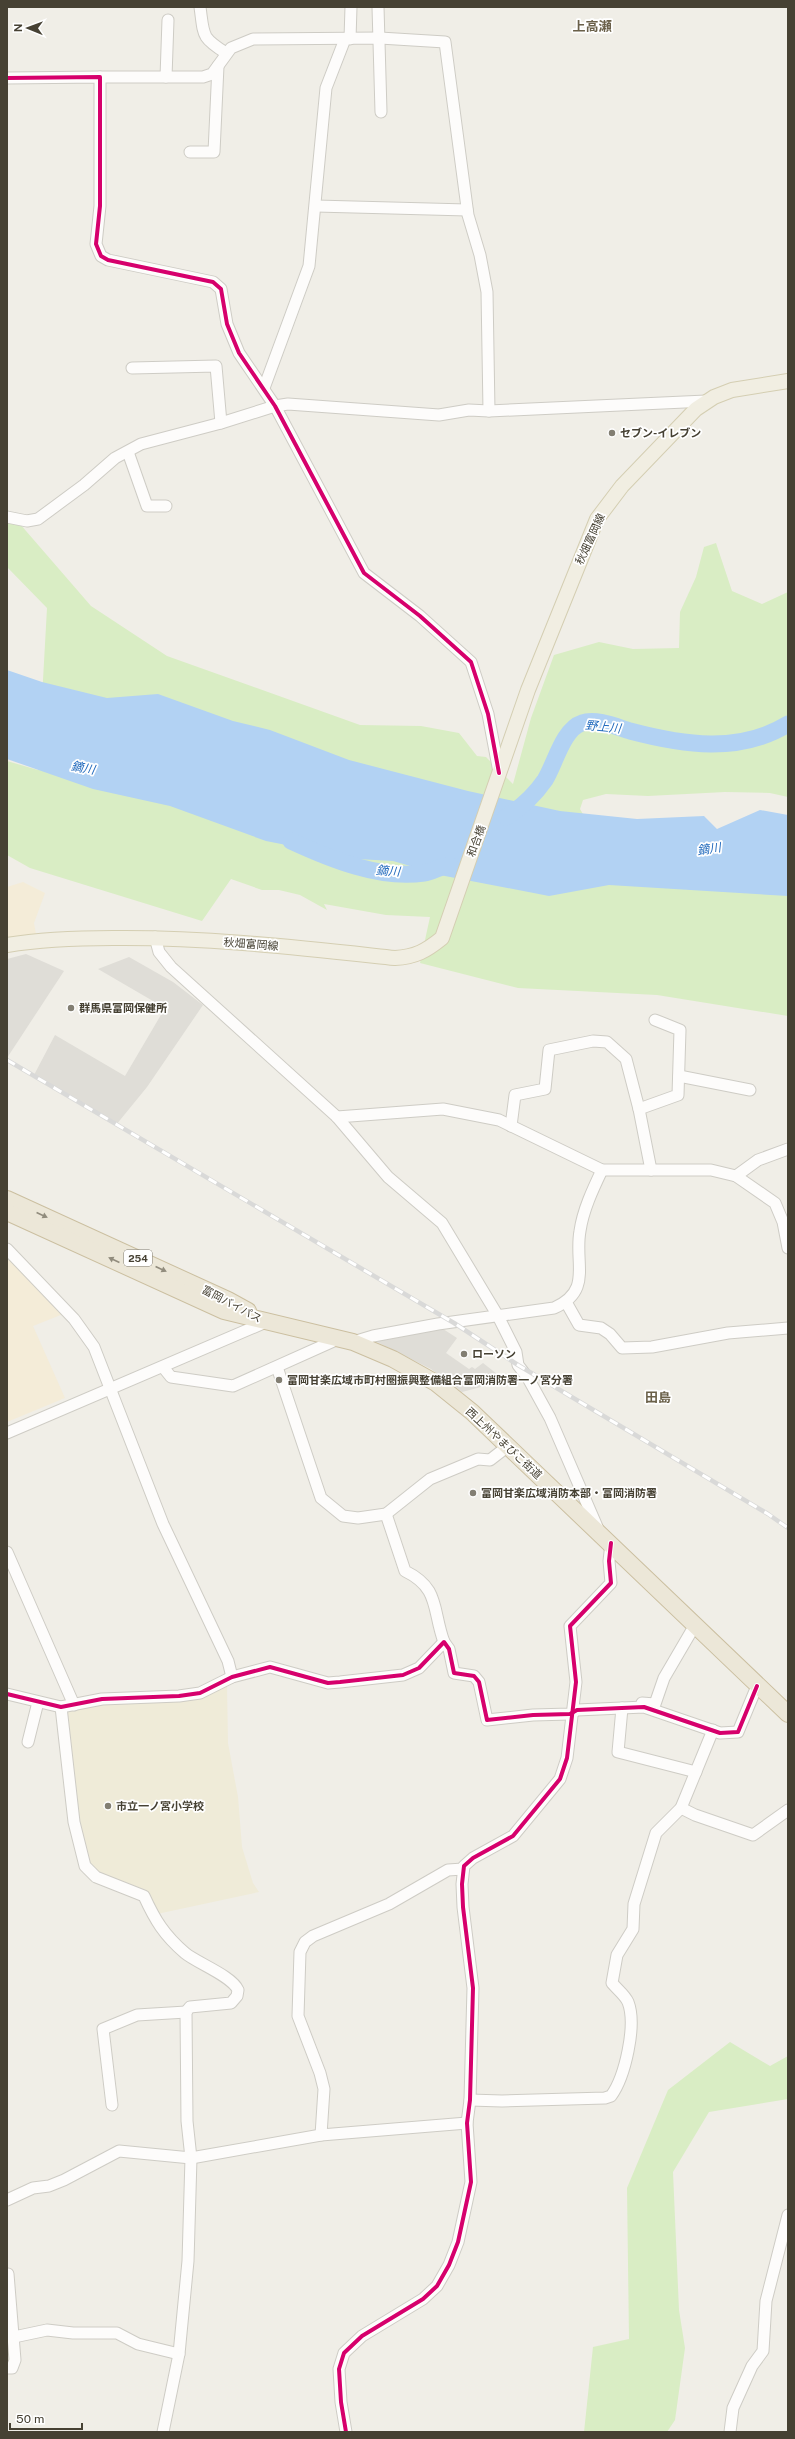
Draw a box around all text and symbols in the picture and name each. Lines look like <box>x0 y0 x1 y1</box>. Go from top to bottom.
north arrow <box>8 8 48 48</box>
district label: 上高瀬 <box>572 19 612 34</box>
text: N <box>12 23 24 32</box>
place label: セブン-イレブン <box>620 427 701 439</box>
marker: セブン-イレブン <box>607 428 617 438</box>
street label: 秋畑富岡線 <box>573 512 607 566</box>
water label: 野上川 <box>584 718 624 736</box>
water label: 鏑川 <box>70 759 98 777</box>
street label: 和合橋 <box>465 823 487 859</box>
water label: 鏑川 <box>696 840 724 858</box>
water label: 鏑川 <box>376 863 402 879</box>
street label: 秋畑富岡線 <box>223 936 279 952</box>
place label: 群馬県富岡保健所 <box>79 1002 167 1014</box>
marker: 群馬県富岡保健所 <box>66 1003 76 1013</box>
one-way arrow <box>37 1212 48 1218</box>
road number: 254 <box>124 1250 152 1266</box>
one-way arrow <box>108 1257 119 1263</box>
one-way arrow <box>155 1266 166 1272</box>
street label: 富岡バイパス <box>200 1283 264 1325</box>
place label: ローソン <box>472 1348 516 1360</box>
marker: ローソン <box>459 1349 469 1359</box>
place label: 富岡甘楽広域市町村圏振興整備組合富岡消防署一ノ宮分署 <box>287 1374 573 1386</box>
marker: 富岡甘楽広域市町村圏振興整備組合富岡消防署一ノ宮分署 <box>274 1375 284 1385</box>
district label: 田島 <box>645 1390 671 1405</box>
street label: 西上州やまびこ街道 <box>464 1405 544 1481</box>
place label: 富岡甘楽広域消防本部・富岡消防署 <box>481 1487 657 1499</box>
marker: 富岡甘楽広域消防本部・富岡消防署 <box>468 1488 478 1498</box>
place label: 市立一ノ宮小学校 <box>116 1800 204 1812</box>
marker: 市立一ノ宮小学校 <box>103 1801 113 1811</box>
scale bar <box>10 2405 82 2431</box>
text: 50 m <box>16 2412 44 2426</box>

